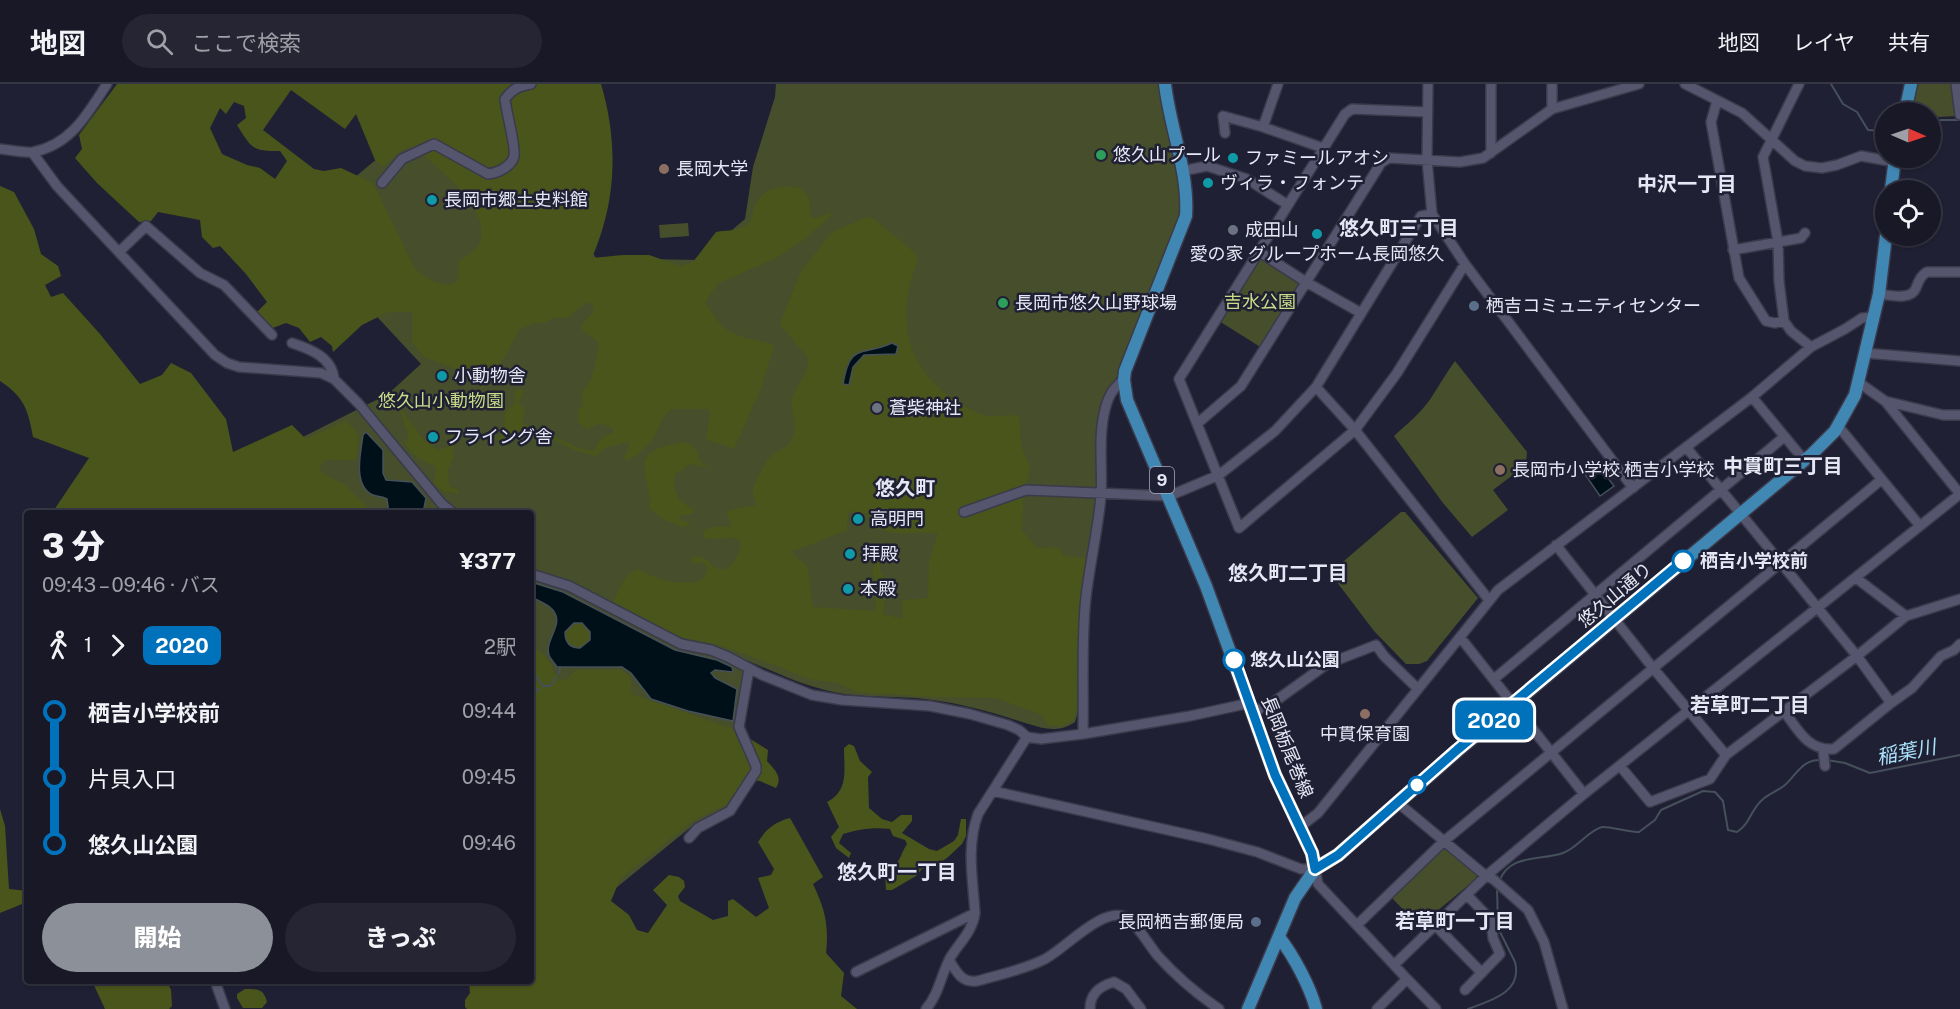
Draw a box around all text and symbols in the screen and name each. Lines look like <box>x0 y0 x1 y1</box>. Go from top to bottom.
search box <box>122 14 542 68</box>
icon: search <box>143 25 176 58</box>
text: 地図 <box>30 26 86 59</box>
text: ここで検索 <box>191 30 301 56</box>
text: 地図 <box>1718 30 1760 55</box>
text: レイヤ <box>1793 30 1855 55</box>
text: 共有 <box>1888 30 1930 55</box>
north arrow <box>1875 102 1941 168</box>
map controls <box>1875 102 1941 246</box>
place label: 悠久山プール <box>1113 144 1221 165</box>
place label: ファミールアオシ <box>1245 147 1389 168</box>
marker: 悠久山プール <box>1094 148 1108 162</box>
marker: ファミールアオシ <box>1226 151 1240 165</box>
place label: 長岡大学 <box>676 158 748 179</box>
marker: 長岡大学 <box>657 162 671 176</box>
place label: ヴィラ・フォンテ <box>1220 172 1364 193</box>
district label: 中沢一丁目 <box>1637 172 1737 196</box>
marker: ヴィラ・フォンテ <box>1201 176 1215 190</box>
button: locate <box>1875 180 1941 246</box>
place label: 長岡市郷土史料館 <box>444 189 588 210</box>
marker: 長岡市郷土史料館 <box>425 193 439 207</box>
district label: 悠久町三丁目 <box>1339 216 1459 240</box>
place label: 成田山 <box>1245 219 1299 240</box>
marker: 成田山 <box>1226 223 1240 237</box>
marker: 愛の家 グループホーム長岡悠久 <box>1310 227 1324 241</box>
place label: 愛の家 グループホーム長岡悠久 <box>1190 243 1444 264</box>
park label: 吉水公園 <box>1224 291 1296 312</box>
place label: 長岡市悠久山野球場 <box>1015 292 1177 313</box>
place label: 栖吉コミュニティセンター <box>1486 295 1701 316</box>
marker: 長岡市悠久山野球場 <box>996 296 1010 310</box>
marker: 栖吉コミュニティセンター <box>1467 299 1481 313</box>
place label: 小動物舎 <box>454 365 526 386</box>
marker: 小動物舎 <box>435 369 449 383</box>
park label: 悠久山小動物園 <box>378 390 504 411</box>
place label: 蒼柴神社 <box>889 397 961 418</box>
marker: 蒼柴神社 <box>870 401 884 415</box>
place label: フライング舎 <box>445 426 553 447</box>
marker: フライング舎 <box>426 430 440 444</box>
district label: 中貫町三丁目 <box>1723 454 1843 478</box>
place label: 長岡市小学校 栖吉小学校 <box>1512 459 1714 480</box>
marker: 長岡市小学校 栖吉小学校 <box>1493 463 1507 477</box>
road number: 9 <box>1150 467 1174 493</box>
district label: 悠久町 <box>875 476 935 500</box>
place label: 高明門 <box>870 508 924 529</box>
marker: 高明門 <box>851 512 865 526</box>
text: 3 分 <box>42 527 105 565</box>
place label: 拝殿 <box>862 543 898 564</box>
marker: 拝殿 <box>843 547 857 561</box>
text: ¥377 <box>460 548 516 574</box>
marker: 栖吉小学校前 <box>1672 550 1694 572</box>
place label: 栖吉小学校前 <box>1700 550 1808 571</box>
street label: 悠久山通り <box>1573 558 1656 632</box>
district label: 悠久町二丁目 <box>1228 561 1348 585</box>
text: 09:43 – 09:46 · バス <box>42 573 220 597</box>
place label: 本殿 <box>860 578 896 599</box>
marker: 本殿 <box>841 582 855 596</box>
icon: walk <box>42 629 75 662</box>
icon: forward <box>101 629 134 662</box>
text: 1 <box>84 633 92 657</box>
text: 2020 <box>155 633 209 658</box>
text: 2駅 <box>484 635 516 659</box>
marker: 悠久山公園 <box>1223 649 1245 671</box>
place label: 悠久山公園 <box>1250 649 1340 670</box>
street label: 長岡栃尾巻線 <box>1257 693 1317 801</box>
district label: 若草町二丁目 <box>1690 693 1810 717</box>
text: 09:44 <box>462 699 516 723</box>
text: 栖吉小学校前 <box>88 700 220 726</box>
line badge: 2020 <box>1452 700 1536 740</box>
marker: 中貫保育園 <box>1358 707 1372 721</box>
text: 2020 <box>1467 708 1521 733</box>
place label: 中貫保育園 <box>1320 723 1410 744</box>
water label: 稲葉川 <box>1874 734 1940 770</box>
text: 09:45 <box>462 765 516 789</box>
text: 片貝入口 <box>88 766 176 792</box>
unlabelled marker <box>1408 776 1426 794</box>
text: 09:46 <box>462 831 516 855</box>
text: 悠久山公園 <box>88 832 198 858</box>
district label: 悠久町一丁目 <box>837 860 957 884</box>
button: 開始 <box>42 903 273 972</box>
button: きっぷ <box>285 903 516 972</box>
district label: 若草町一丁目 <box>1395 909 1515 933</box>
place label: 長岡栖吉郵便局 <box>1118 911 1244 932</box>
marker: 長岡栖吉郵便局 <box>1249 915 1263 929</box>

